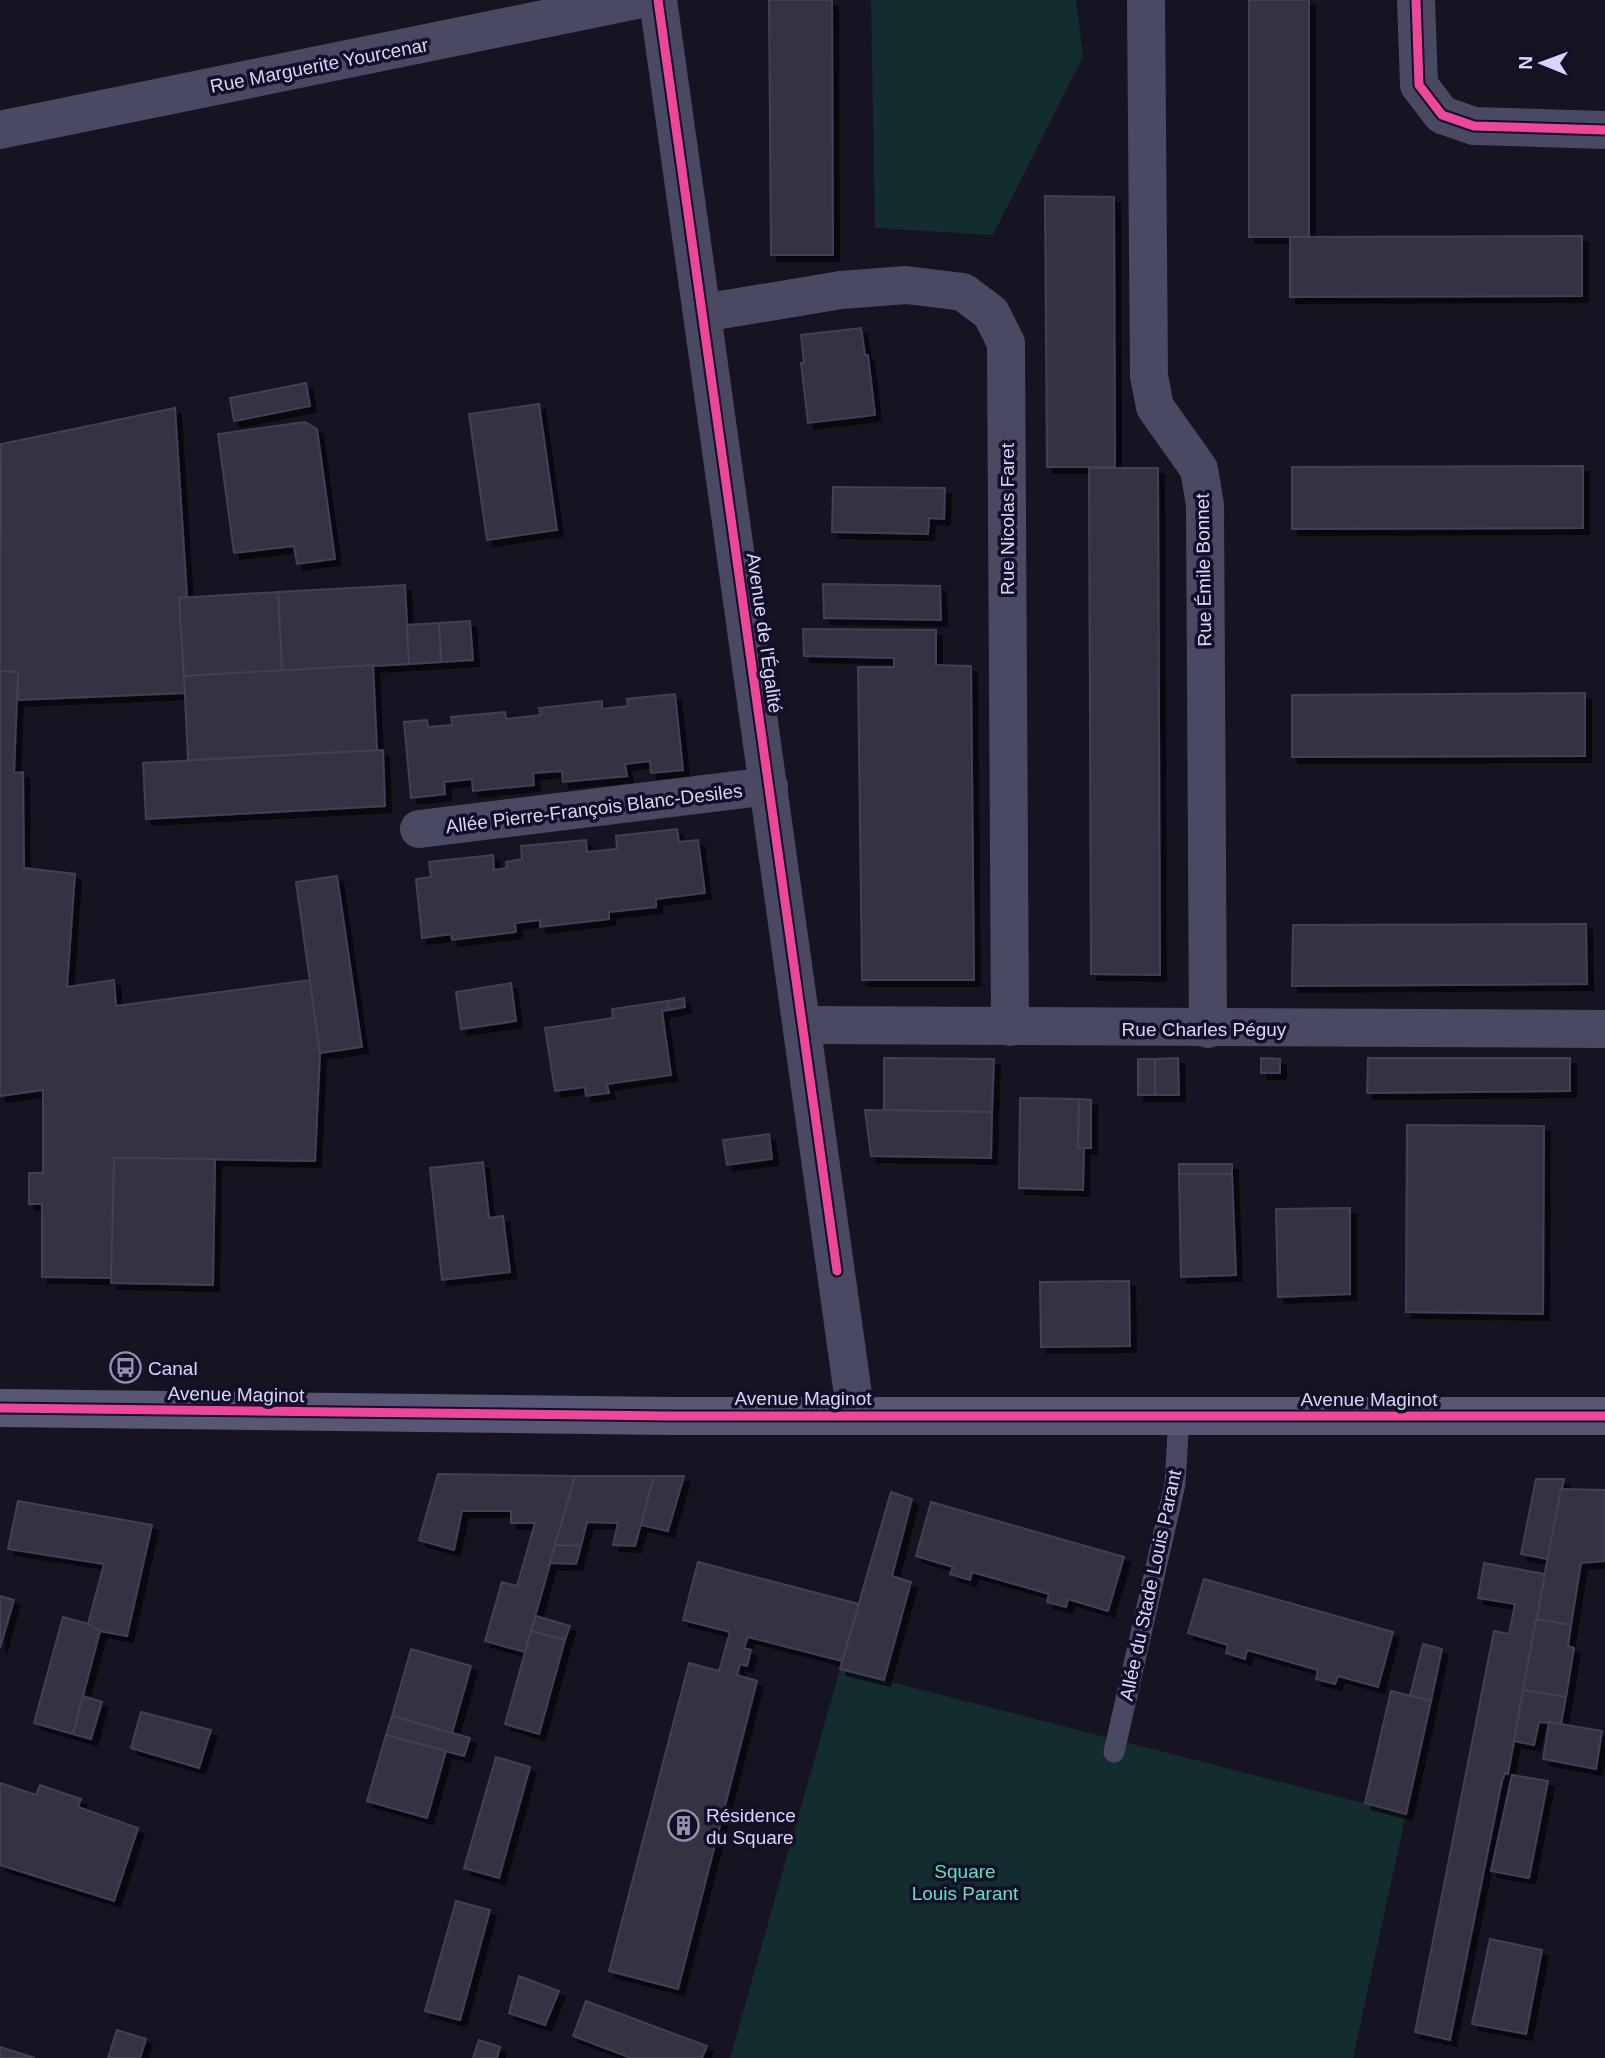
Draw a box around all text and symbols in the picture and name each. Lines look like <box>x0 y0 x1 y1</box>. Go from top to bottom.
north arrow <box>1507 28 1577 98</box>
street label: Rue Marguerite Yourcenar <box>208 34 431 97</box>
text: N <box>1515 56 1536 70</box>
street label: Rue Nicolas Faret <box>997 442 1018 595</box>
street label: Rue Émile Bonnet <box>1192 493 1215 647</box>
street label: Avenue de l'Égalité <box>743 552 786 715</box>
street label: Allée Pierre-François Blanc-Desiles <box>444 780 744 837</box>
street label: Rue Charles Péguy <box>1122 1019 1287 1040</box>
bus stop icon: Canal <box>108 1351 142 1385</box>
place label: Canal <box>148 1358 198 1379</box>
street label: Avenue Maginot <box>167 1383 305 1406</box>
street label: Avenue Maginot <box>735 1388 872 1409</box>
street label: Avenue Maginot <box>1301 1389 1438 1410</box>
street label: Allée du Stade Louis Parant <box>1116 1467 1185 1702</box>
place label: Résidence du Square <box>706 1805 796 1848</box>
building icon: Résidence du Square <box>666 1809 700 1843</box>
park label: Square Louis Parant <box>912 1861 1019 1904</box>

